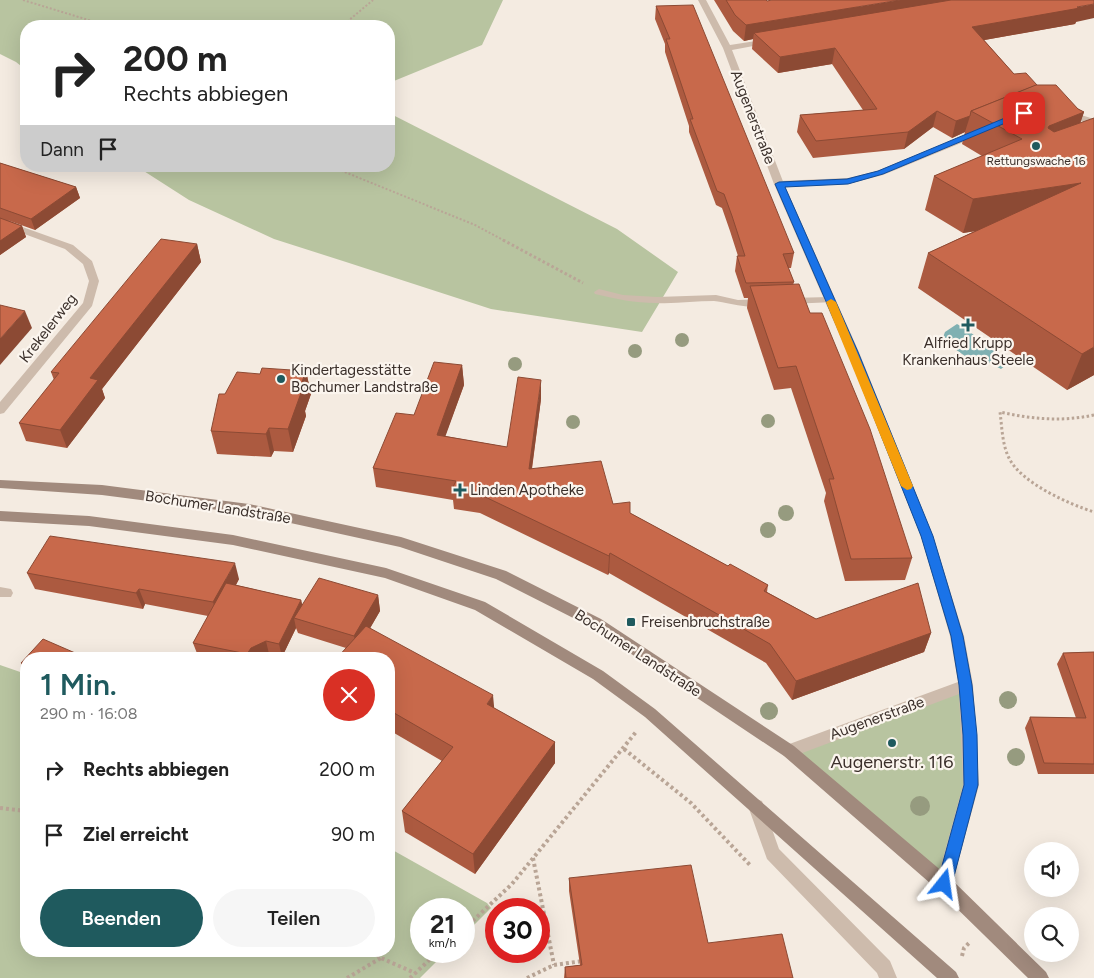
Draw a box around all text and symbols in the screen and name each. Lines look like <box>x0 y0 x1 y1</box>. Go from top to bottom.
text: 200 m <box>123 38 227 80</box>
icon: right <box>40 40 105 105</box>
street label: Augenerstraße <box>727 67 779 167</box>
text: Rechts abbiegen <box>123 80 288 107</box>
pin <box>1003 92 1045 134</box>
icon: arrive <box>1010 99 1038 127</box>
icon: arrive <box>94 135 122 163</box>
text: Dann <box>40 138 84 161</box>
marker: Rettungswache 16 <box>1030 140 1042 152</box>
place label: Rettungswache 16 <box>986 154 1086 168</box>
street label: Krekelerweg <box>15 290 81 366</box>
marker: Alfried Krupp Krankenhaus Steele <box>961 318 975 332</box>
place label: Alfried Krupp Krankenhaus Steele <box>902 334 1034 369</box>
place label: Kindertagesstätte Bochumer Landstraße <box>291 361 438 396</box>
marker: Kindertagesstätte Bochumer Landstraße <box>275 373 287 385</box>
place label: Linden Apotheke <box>470 481 584 499</box>
marker: Linden Apotheke <box>454 484 466 496</box>
street label: Bochumer Landstraße <box>144 487 292 527</box>
street label: Bochumer Landstraße <box>571 605 705 701</box>
place label: Freisenbruchstraße <box>641 613 770 631</box>
marker: Freisenbruchstraße <box>625 616 637 628</box>
text: 1 Min. <box>40 666 117 703</box>
button: close <box>323 669 375 721</box>
street label: Augenerstraße <box>827 693 927 743</box>
text: 290 m · 16:08 <box>40 704 138 723</box>
marker: Augenerstr. 116 <box>886 737 898 749</box>
place label: Augenerstr. 116 <box>830 751 954 773</box>
icon: right <box>40 756 68 784</box>
text: Rechts abbiegen <box>83 758 229 781</box>
text: 200 m <box>319 758 375 781</box>
icon: arrive <box>40 821 68 849</box>
text: Ziel erreicht <box>83 823 189 846</box>
text: 90 m <box>331 823 375 846</box>
map controls <box>1024 842 1079 962</box>
button: sound <box>1024 842 1079 897</box>
position arrow <box>917 857 969 909</box>
button: Beenden <box>40 889 203 947</box>
button: Teilen <box>213 889 375 947</box>
speed limit sign: 30 <box>485 898 550 963</box>
button: search <box>1024 907 1079 962</box>
text: 21 <box>430 909 455 939</box>
text: km/h <box>429 936 456 950</box>

